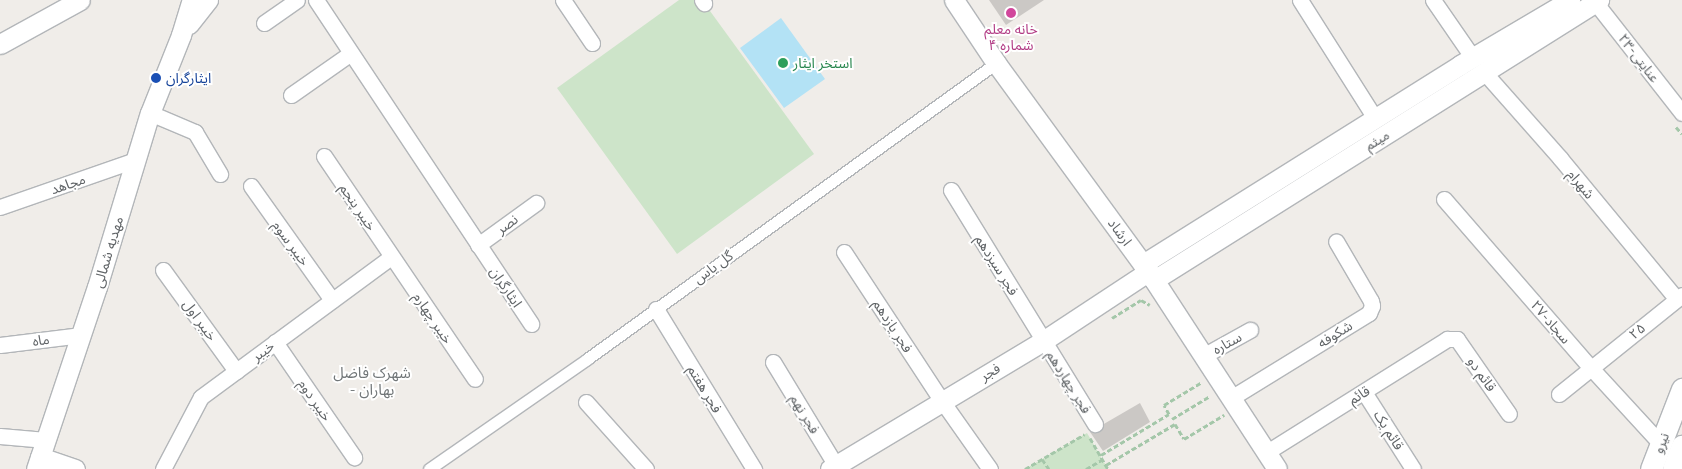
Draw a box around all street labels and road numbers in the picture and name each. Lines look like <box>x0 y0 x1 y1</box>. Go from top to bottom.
street label: ۲۳-عنایتی <box>1615 30 1663 86</box>
street label: میثم <box>1362 126 1392 154</box>
street label: شهرام <box>1564 166 1598 202</box>
street label: مجاهد <box>48 170 88 198</box>
street label: خیبر پنجم <box>336 180 380 234</box>
street label: نصر <box>493 211 521 237</box>
street label: مهدیه شمالی <box>89 214 127 290</box>
street label: ارشاد <box>1104 215 1136 249</box>
street label: خیبر سوم <box>269 217 313 269</box>
street label: فجر سیزدهم <box>972 232 1022 298</box>
street label: گل یاس <box>690 247 736 287</box>
street label: ایثارگران <box>486 264 526 310</box>
street label: خیبر چهارم <box>410 289 456 347</box>
street label: خیبر اول <box>179 296 221 344</box>
street label: فجر یازدهم <box>870 296 916 356</box>
street label: ۲۷-سجاد <box>1528 297 1574 347</box>
street label: شکوفه <box>1315 317 1355 351</box>
street label: ۲۵ <box>1625 319 1649 343</box>
street label: ستاره <box>1210 328 1244 358</box>
street label: ماه <box>31 330 51 350</box>
street label: خیبر <box>248 337 278 365</box>
street label: فجر چهاردهم <box>1043 347 1095 417</box>
street label: قائم دو <box>1464 353 1500 395</box>
street label: فجر <box>977 359 1003 385</box>
street label: فجر هفتم <box>684 362 726 416</box>
street label: خیبر دوم <box>295 376 335 424</box>
street label: قائم <box>1345 382 1373 408</box>
street label: فجر نهم <box>787 391 823 437</box>
street label: قائم یک <box>1370 407 1408 453</box>
street label: نیرو <box>1649 430 1673 456</box>

